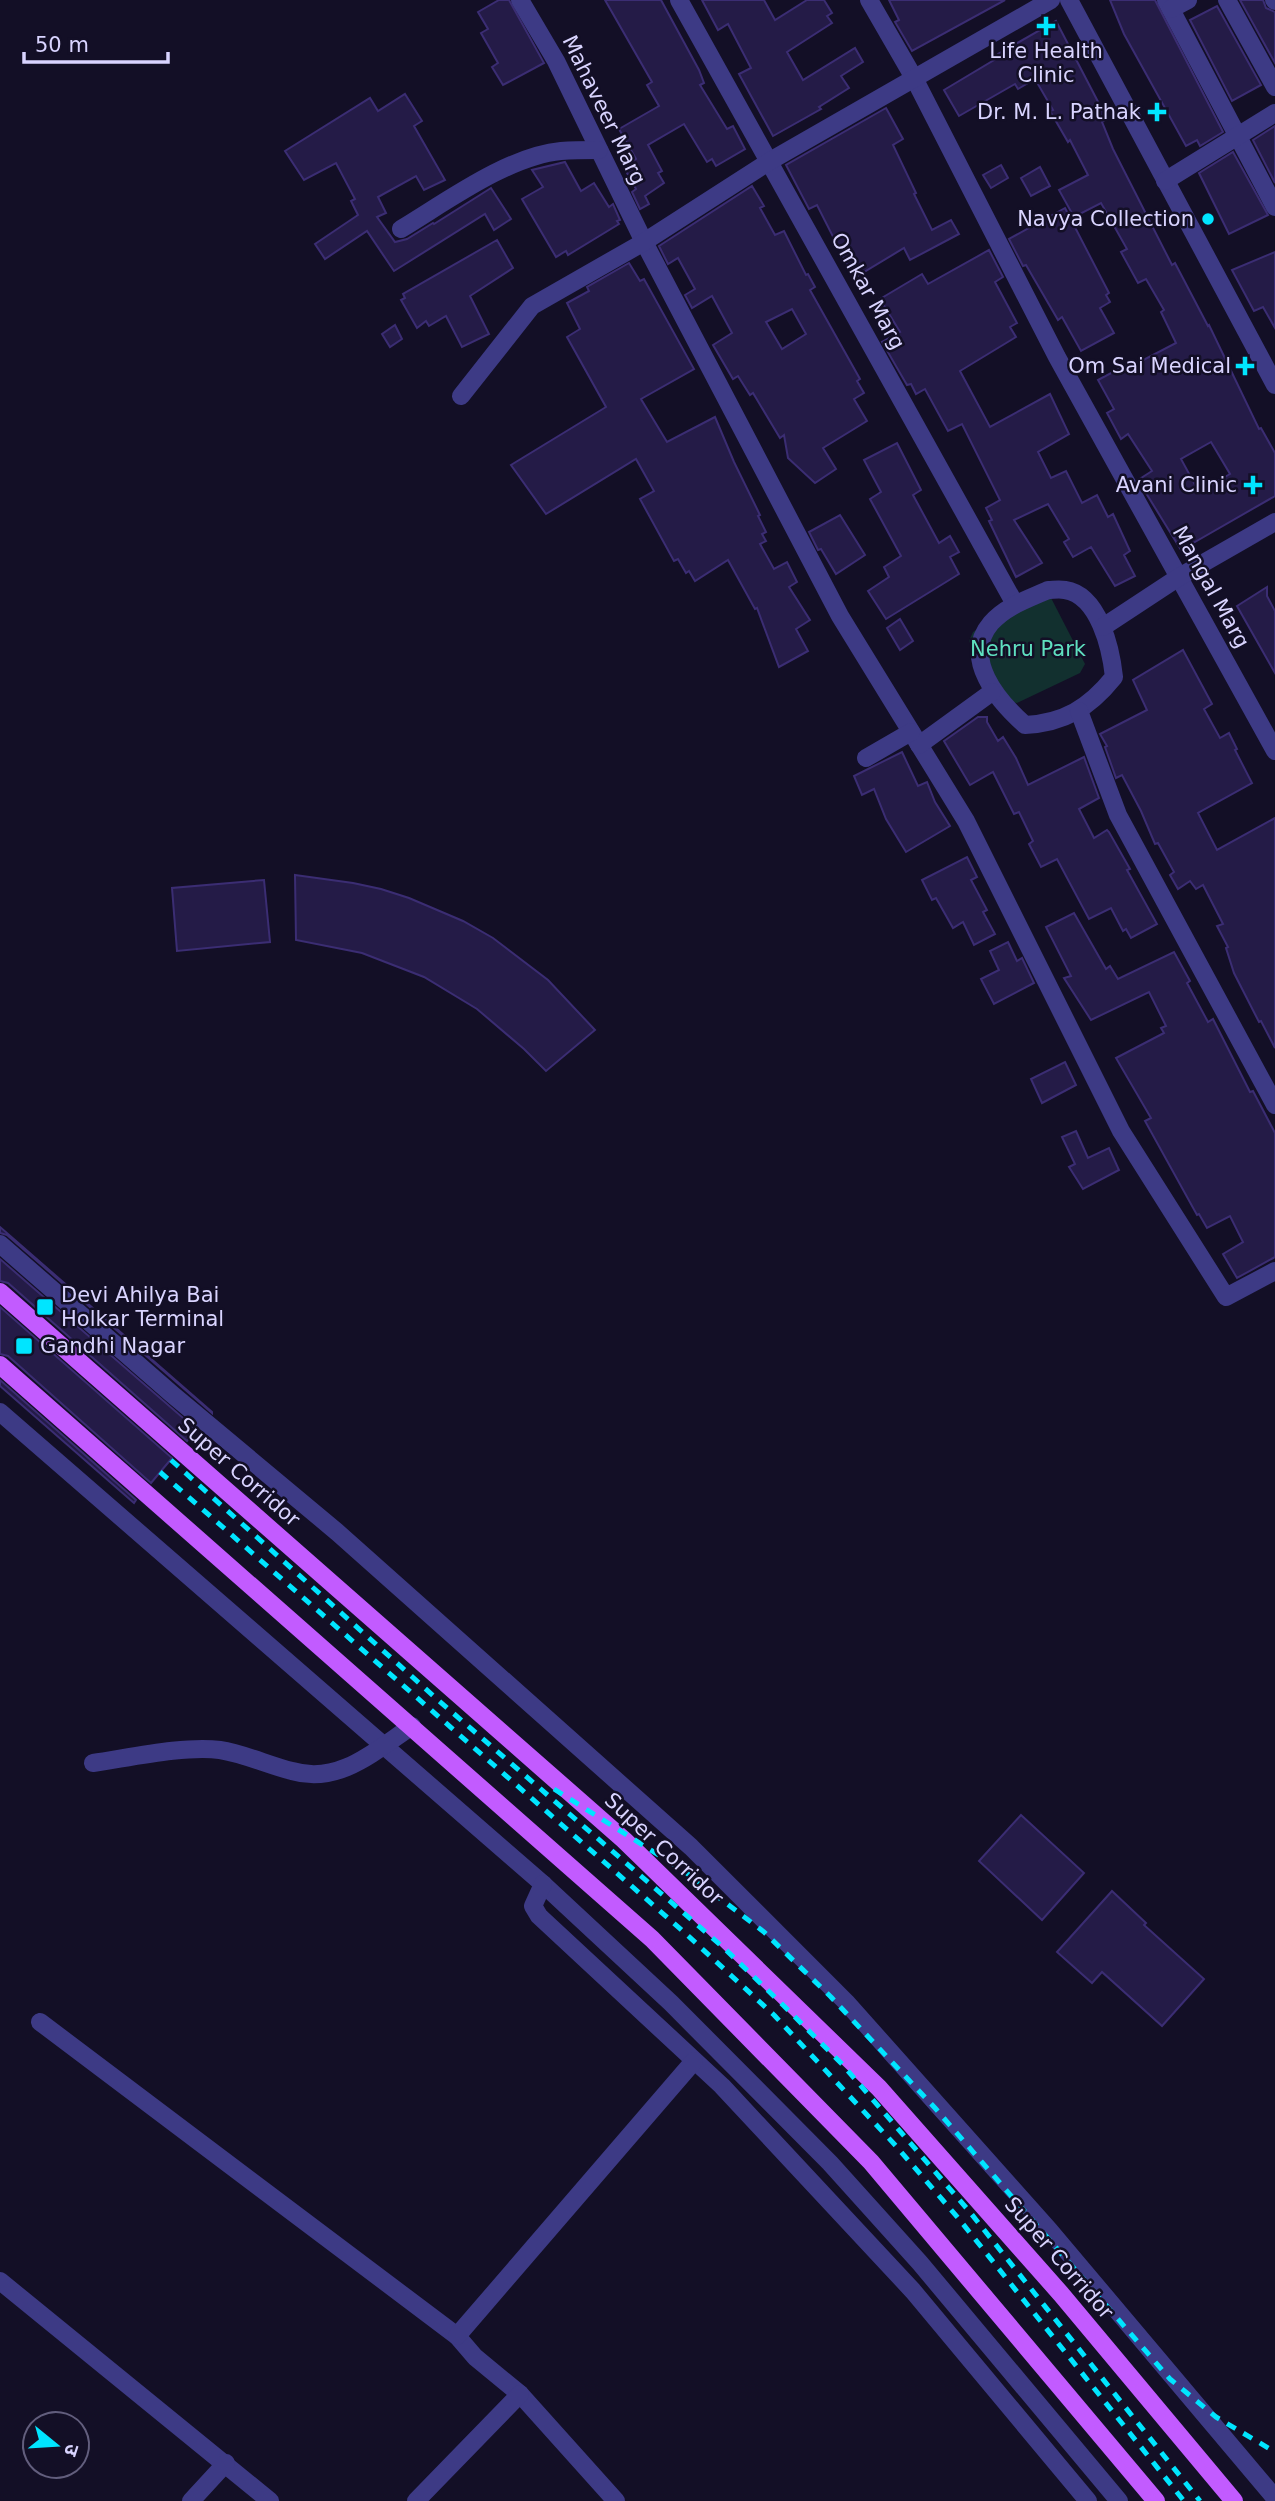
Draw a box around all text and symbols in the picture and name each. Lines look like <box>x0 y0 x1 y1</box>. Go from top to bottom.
marker: Life Health Clinic <box>1036 16 1056 36</box>
scale bar <box>24 21 168 65</box>
street label: Mahaveer Marg <box>557 31 651 189</box>
text: 50 m <box>35 33 89 57</box>
place label: Life Health Clinic <box>989 39 1103 87</box>
place label: Dr. M. L. Pathak <box>977 100 1142 124</box>
marker: Dr. M. L. Pathak <box>1147 102 1167 122</box>
place label: Navya Collection <box>1017 207 1194 231</box>
marker: Navya Collection <box>1200 211 1216 227</box>
street label: Omkar Marg <box>826 229 910 353</box>
place label: Om Sai Medical <box>1068 354 1231 378</box>
marker: Om Sai Medical <box>1237 358 1253 374</box>
place label: Avani Clinic <box>1116 473 1237 497</box>
marker: Avani Clinic <box>1243 475 1263 495</box>
street label: Mangal Marg <box>1168 522 1254 652</box>
park label: Nehru Park <box>970 637 1087 661</box>
place label: Devi Ahilya Bai Holkar Terminal <box>61 1283 224 1331</box>
marker: Devi Ahilya Bai Holkar Terminal <box>35 1297 55 1317</box>
place label: Gandhi Nagar <box>40 1334 185 1358</box>
marker: Gandhi Nagar <box>14 1336 34 1356</box>
street label: Super Corridor <box>173 1413 305 1532</box>
street label: Super Corridor <box>600 1788 728 1910</box>
street label: Super Corridor <box>1000 2192 1119 2324</box>
north arrow <box>21 2410 91 2480</box>
text: उ <box>60 2442 84 2460</box>

